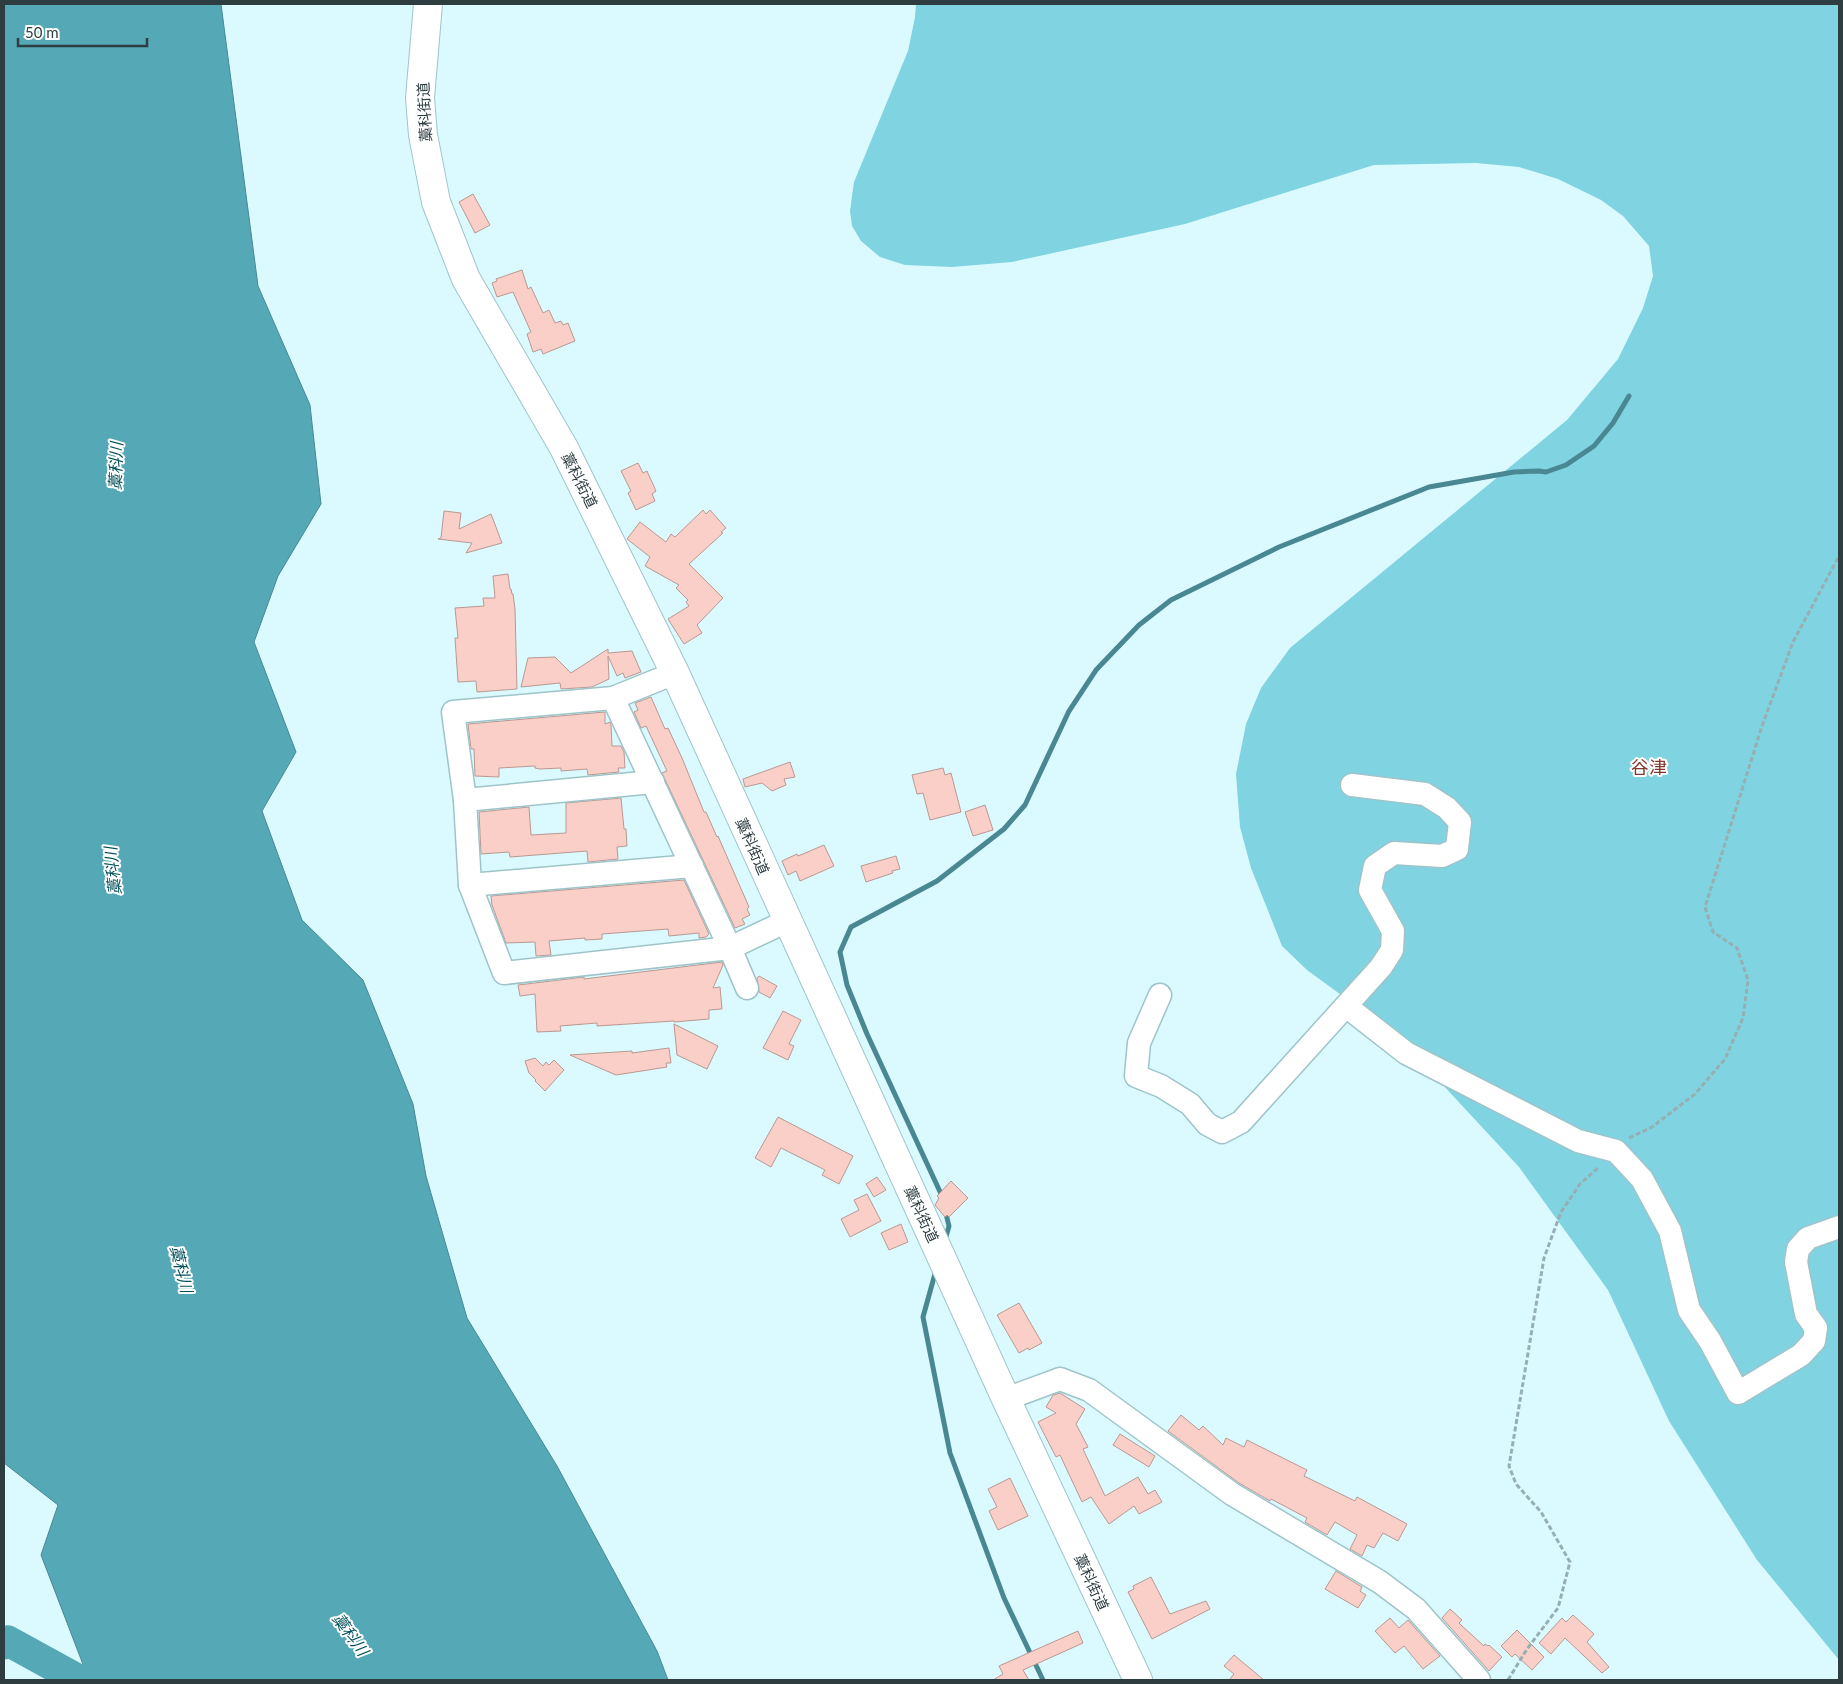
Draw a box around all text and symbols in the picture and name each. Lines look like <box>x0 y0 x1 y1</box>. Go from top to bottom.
scale bar <box>18 15 146 47</box>
text: 50 m <box>25 23 59 41</box>
street label: 藁科街道 <box>413 82 435 142</box>
water label: 藁科川 <box>105 440 125 490</box>
street label: 藁科街道 <box>558 449 602 511</box>
district label: 谷津 <box>1631 756 1667 778</box>
street label: 藁科街道 <box>733 815 773 877</box>
water label: 藁科川 <box>100 844 124 896</box>
street label: 藁科街道 <box>901 1183 943 1245</box>
water label: 藁科川 <box>167 1243 198 1297</box>
street label: 藁科街道 <box>1071 1551 1113 1613</box>
water label: 藁科川 <box>329 1609 374 1661</box>

